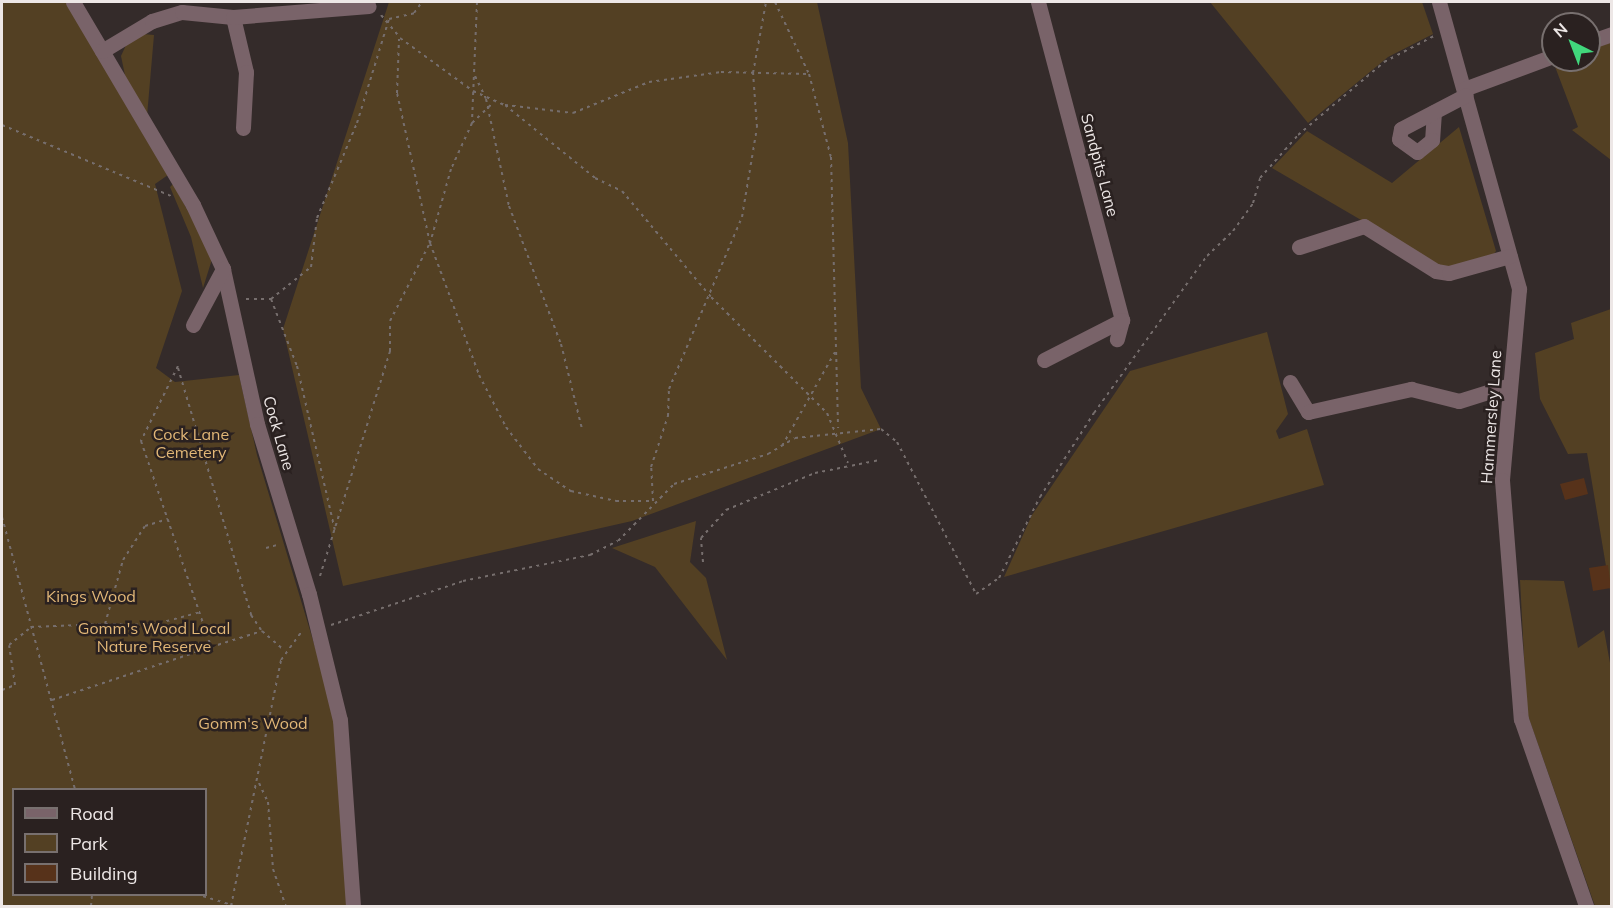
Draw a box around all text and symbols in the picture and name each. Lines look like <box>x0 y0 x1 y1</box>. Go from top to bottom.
north arrow <box>1541 12 1601 72</box>
text: N <box>1549 19 1571 42</box>
street label: Sandpits Lane <box>1077 111 1123 219</box>
street label: Hammersley Lane <box>1477 350 1505 484</box>
street label: Cock Lane <box>259 394 299 472</box>
park label: Cock Lane Cemetery <box>153 424 229 462</box>
park label: Kings Wood <box>46 586 136 606</box>
park label: Gomm's Wood Local Nature Reserve <box>78 618 230 656</box>
park label: Gomm's Wood <box>198 713 308 733</box>
legend <box>12 788 207 896</box>
text: Road <box>70 802 114 825</box>
text: Park <box>70 832 108 855</box>
text: Building <box>70 862 138 885</box>

